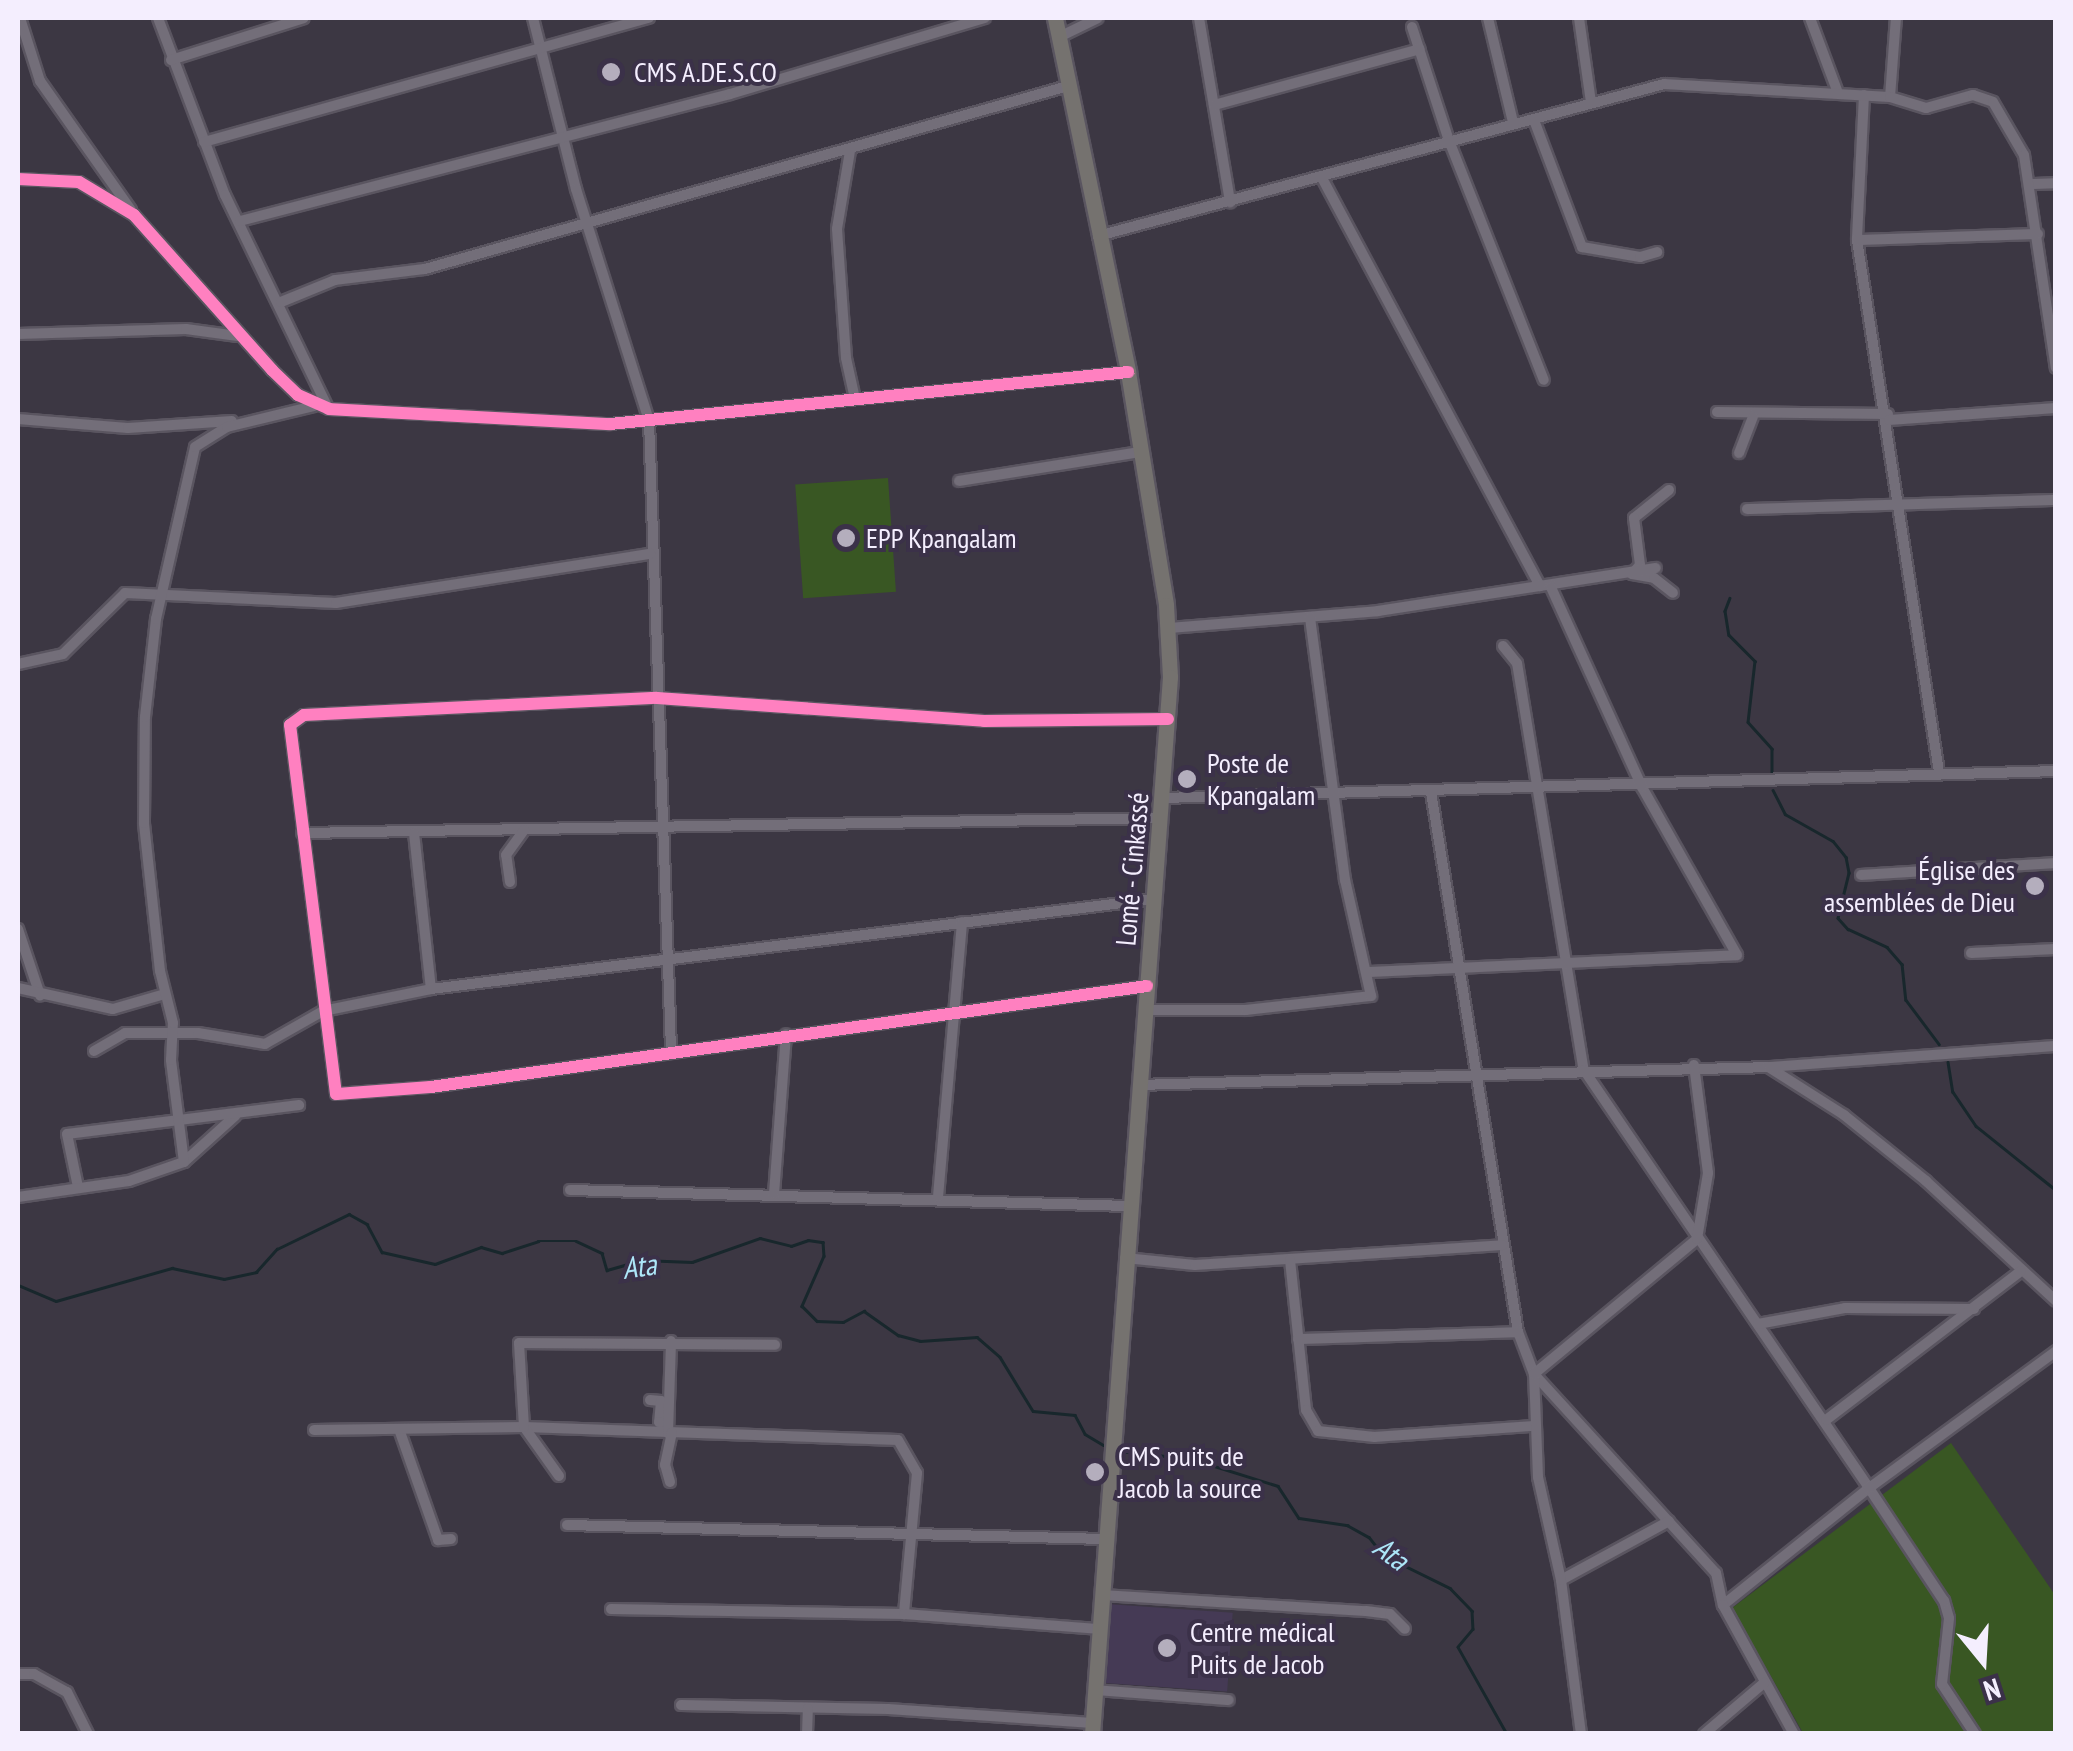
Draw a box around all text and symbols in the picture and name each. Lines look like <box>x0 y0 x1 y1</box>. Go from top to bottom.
place label: CMS A.DE.S.CO <box>634 55 778 89</box>
marker: CMS A.DE.S.CO <box>598 59 624 85</box>
place label: EPP Kpangalam <box>866 521 1017 555</box>
marker: EPP Kpangalam <box>835 527 857 549</box>
place label: Poste de Kpangalam <box>1207 746 1315 812</box>
marker: Poste de Kpangalam <box>1176 768 1198 790</box>
street label: Lomé - Cinkassé <box>1108 790 1156 948</box>
place label: Église des assemblées de Dieu <box>1824 853 2015 919</box>
marker: Église des assemblées de Dieu <box>2024 875 2046 897</box>
water label: Ata <box>620 1246 658 1286</box>
place label: CMS puits de Jacob la source <box>1118 1439 1262 1505</box>
marker: CMS puits de Jacob la source <box>1082 1459 1108 1485</box>
water label: Ata <box>1367 1528 1415 1578</box>
north arrow <box>1933 1611 2033 1711</box>
place label: Centre médical Puits de Jacob <box>1190 1615 1334 1681</box>
marker: Centre médical Puits de Jacob <box>1154 1635 1180 1661</box>
text: N <box>1980 1670 2005 1710</box>

